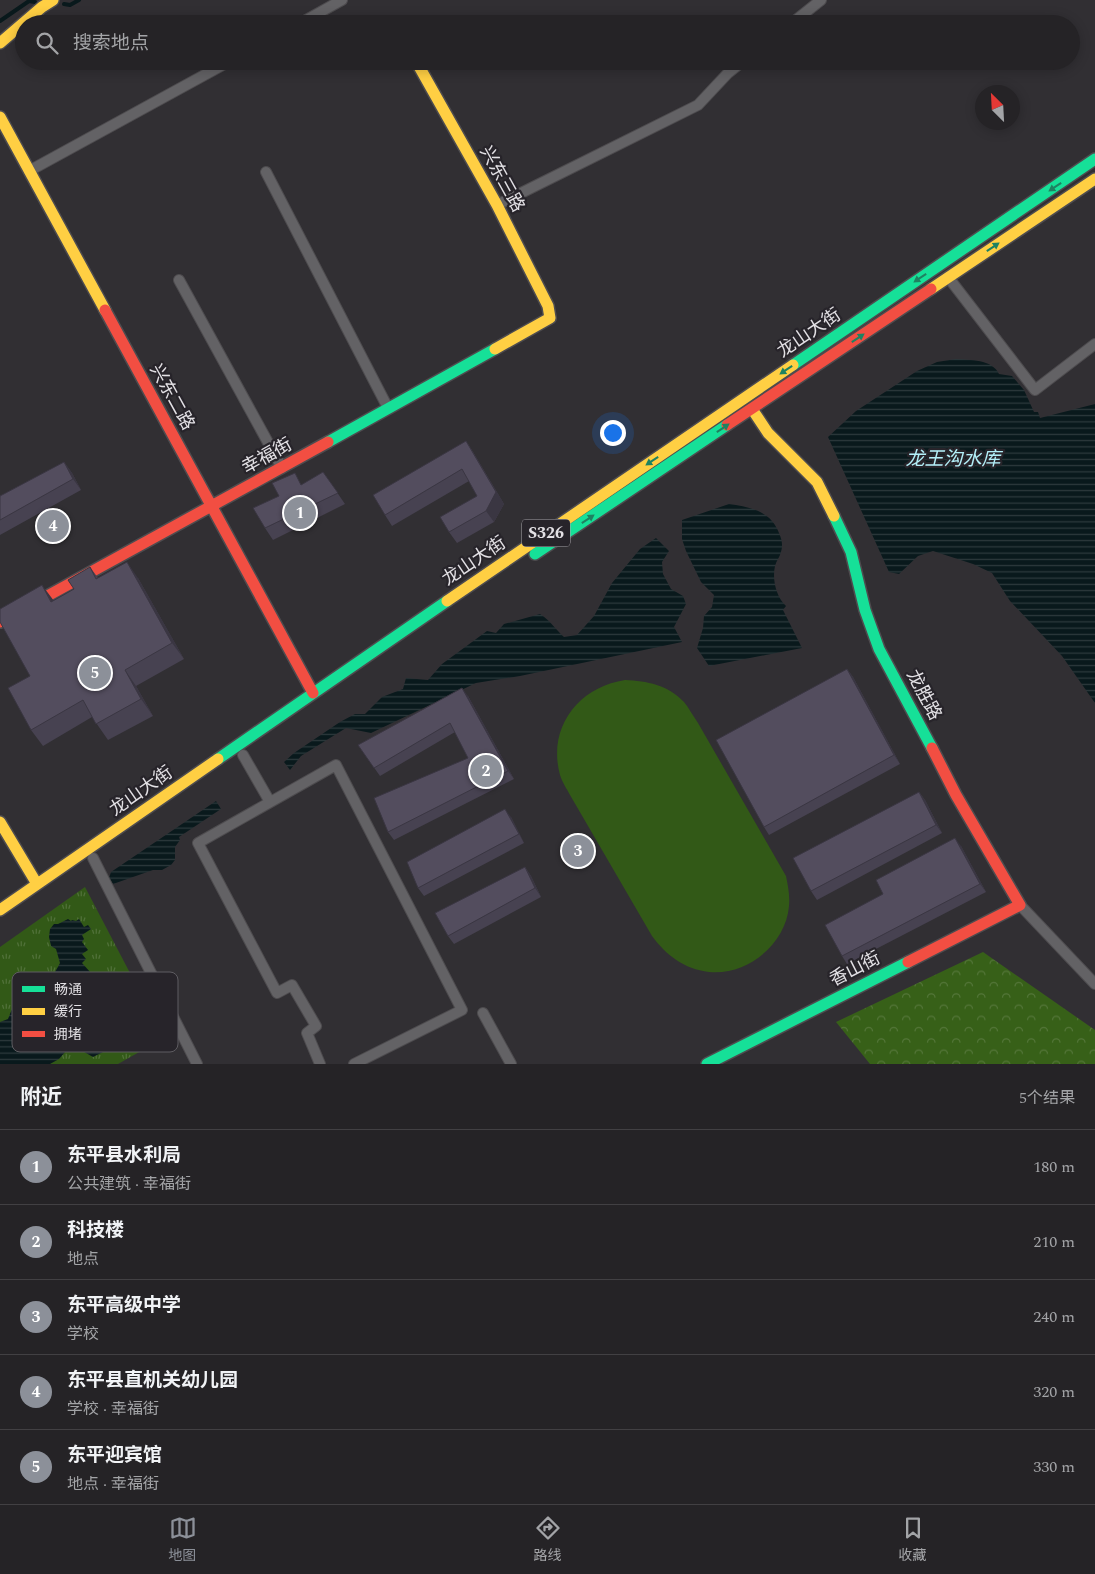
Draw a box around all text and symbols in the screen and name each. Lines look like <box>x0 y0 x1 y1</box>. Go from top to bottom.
search box <box>15 15 1080 70</box>
icon: search <box>33 29 61 57</box>
text: 搜索地点 <box>73 29 149 58</box>
north arrow <box>975 85 1020 130</box>
street label: 兴东三路 <box>473 141 531 217</box>
one-way arrow <box>1048 182 1061 192</box>
one-way arrow <box>986 242 1000 252</box>
one-way arrow <box>914 273 927 283</box>
street label: 龙山大街 <box>772 302 846 364</box>
one-way arrow <box>852 333 865 343</box>
street label: 兴东二路 <box>143 359 201 435</box>
one-way arrow <box>779 365 793 375</box>
your location <box>600 420 626 446</box>
one-way arrow <box>716 423 730 433</box>
street label: 幸福街 <box>237 431 297 481</box>
water label: 龙王沟水库 <box>905 445 1003 474</box>
one-way arrow <box>645 456 658 466</box>
pin: 1 <box>284 494 316 532</box>
pin: 4 <box>37 507 69 545</box>
one-way arrow <box>581 514 595 523</box>
road number: S326 <box>522 520 570 546</box>
street label: 龙山大街 <box>437 530 511 592</box>
pin: 5 <box>79 654 111 692</box>
street label: 龙胜路 <box>899 665 949 725</box>
pin: 2 <box>470 752 502 790</box>
street label: 龙山大街 <box>104 759 178 823</box>
pin: 3 <box>562 832 594 870</box>
street label: 香山街 <box>825 945 885 993</box>
legend <box>12 972 178 1052</box>
text: 畅通 <box>54 979 82 1000</box>
text: 缓行 <box>54 1001 82 1022</box>
text: 拥堵 <box>54 1024 82 1045</box>
text: 附近 <box>20 1082 62 1114</box>
text: 5个结果 <box>1019 1086 1075 1110</box>
text: 东平县水利局 <box>67 1141 181 1170</box>
text: 1 <box>32 1155 40 1179</box>
text: 180 m <box>1033 1155 1075 1179</box>
text: 公共建筑 · 幸福街 <box>67 1172 191 1196</box>
text: 科技楼 <box>67 1216 124 1245</box>
text: 2 <box>32 1230 40 1254</box>
text: 210 m <box>1033 1230 1075 1254</box>
text: 地点 <box>67 1247 99 1271</box>
text: 东平高级中学 <box>67 1291 181 1320</box>
text: 3 <box>32 1305 40 1329</box>
text: 240 m <box>1033 1305 1075 1329</box>
text: 学校 <box>67 1322 99 1346</box>
text: 东平县直机关幼儿园 <box>67 1366 238 1395</box>
text: 4 <box>32 1380 40 1404</box>
text: 320 m <box>1033 1380 1075 1404</box>
text: 学校 · 幸福街 <box>67 1397 159 1421</box>
text: 东平迎宾馆 <box>67 1441 162 1470</box>
text: 5 <box>32 1455 40 1479</box>
text: 330 m <box>1033 1455 1075 1479</box>
text: 地点 · 幸福街 <box>67 1472 159 1496</box>
tab: 地图 <box>169 1514 197 1566</box>
tab: 路线 <box>534 1514 562 1566</box>
tab: 收藏 <box>899 1514 927 1566</box>

